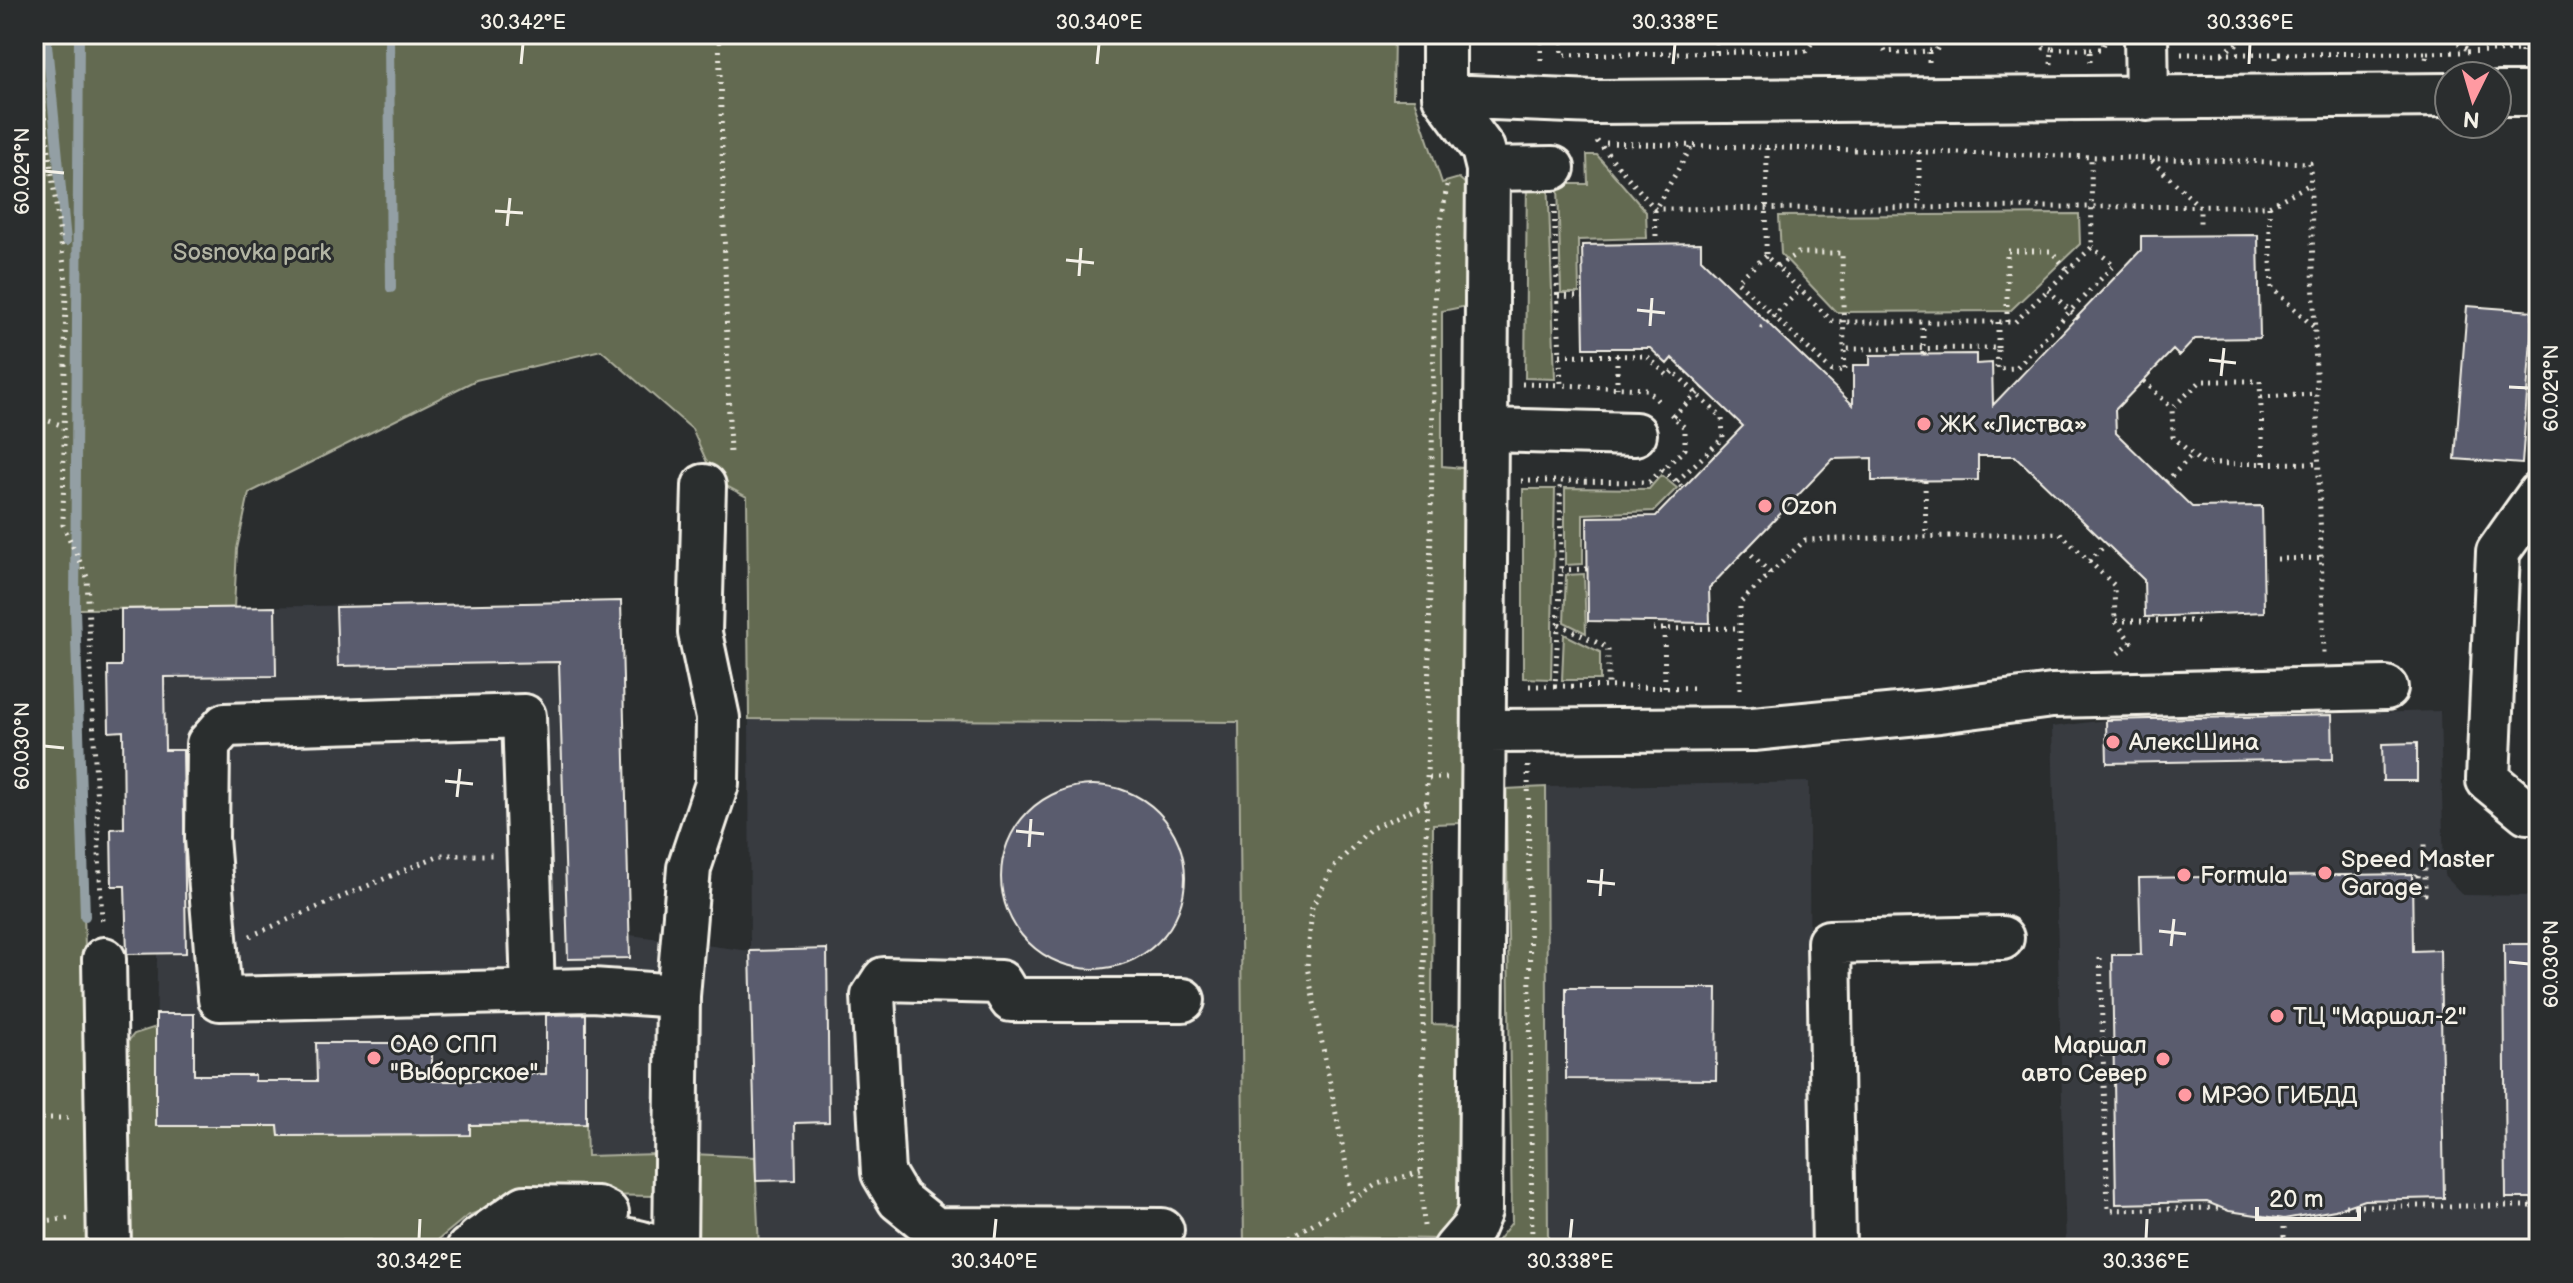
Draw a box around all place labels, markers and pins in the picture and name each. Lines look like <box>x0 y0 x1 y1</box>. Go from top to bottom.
place label: ЖК «Листва» <box>1940 410 2087 439</box>
marker: ЖК «Листва» <box>1915 415 1933 433</box>
place label: Ozon <box>1781 492 1837 521</box>
marker: Ozon <box>1756 497 1774 515</box>
place label: АлексШина <box>2128 728 2259 757</box>
marker: АлексШина <box>2104 733 2122 751</box>
place label: Speed Master Garage <box>2341 845 2494 902</box>
place label: Formula <box>2200 861 2288 890</box>
marker: Speed Master Garage <box>2316 864 2334 882</box>
marker: Formula <box>2175 866 2193 884</box>
place label: ТЦ "Маршал-2" <box>2293 1002 2467 1031</box>
marker: ТЦ "Маршал-2" <box>2268 1007 2286 1025</box>
place label: ОАО СПП "Выборгское" <box>390 1030 538 1087</box>
place label: Маршал авто Север <box>2022 1031 2147 1088</box>
marker: ОАО СПП "Выборгское" <box>365 1049 383 1067</box>
marker: Маршал авто Север <box>2154 1050 2172 1068</box>
place label: МРЭО ГИБДД <box>2201 1081 2358 1110</box>
marker: МРЭО ГИБДД <box>2176 1086 2194 1104</box>

